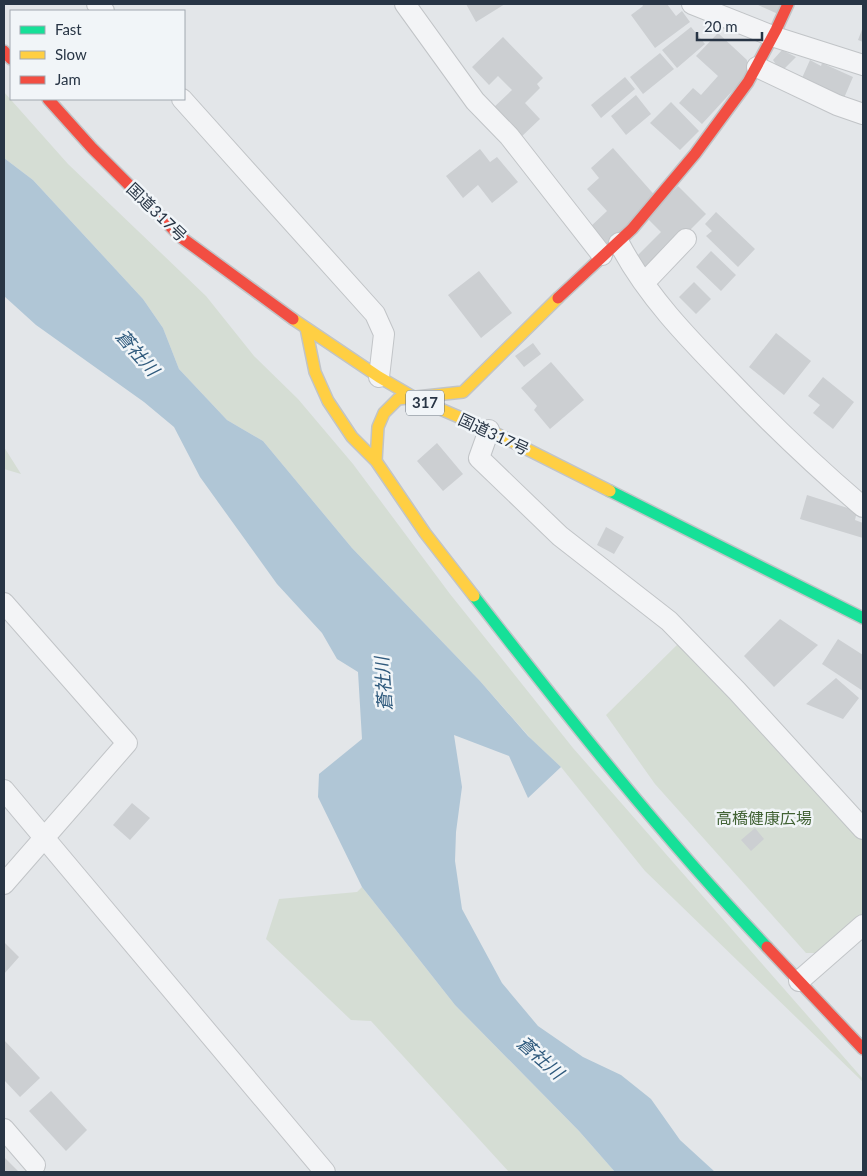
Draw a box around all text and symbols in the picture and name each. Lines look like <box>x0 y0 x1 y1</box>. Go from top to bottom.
legend <box>10 10 185 100</box>
scale bar <box>697 10 762 42</box>
text: 20 m <box>704 17 738 35</box>
text: Fast <box>55 20 82 38</box>
text: Slow <box>55 45 87 63</box>
text: Jam <box>55 70 81 88</box>
street label: 国道317号 <box>123 178 191 245</box>
water label: 蒼社川 <box>112 325 165 381</box>
road number: 317 <box>406 390 444 416</box>
street label: 国道317号 <box>456 409 533 458</box>
water label: 蒼社川 <box>370 654 396 712</box>
park label: 高橋健康広場 <box>716 808 812 827</box>
water label: 蒼社川 <box>513 1031 570 1085</box>

